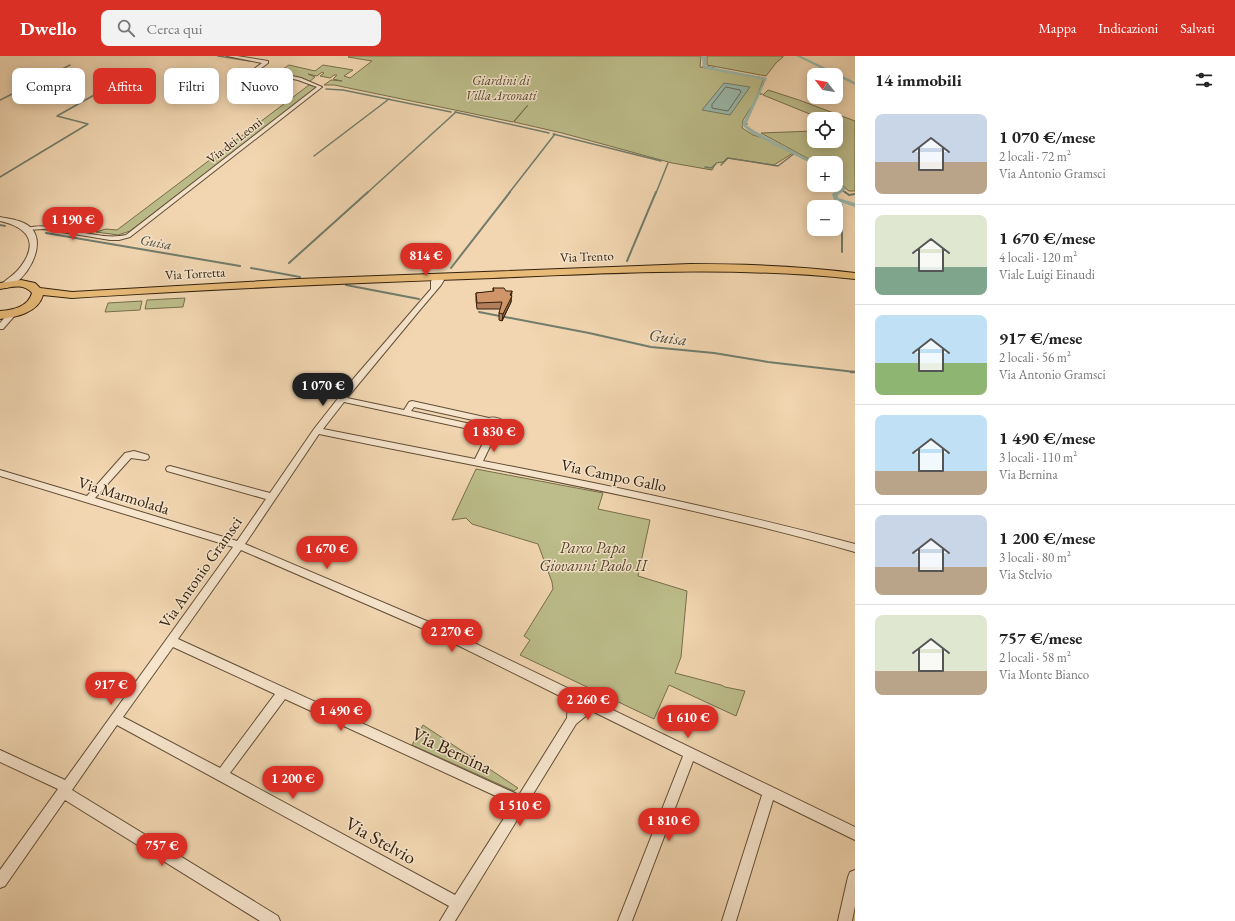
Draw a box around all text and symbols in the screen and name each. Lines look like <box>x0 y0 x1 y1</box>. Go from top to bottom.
search box <box>101 10 381 46</box>
text: Dwello <box>20 16 77 41</box>
icon: search <box>115 17 137 39</box>
text: Cerca qui <box>147 19 202 38</box>
text: Mappa <box>1039 19 1076 37</box>
text: Indicazioni <box>1098 19 1158 37</box>
text: Salvati <box>1180 19 1215 37</box>
chip: Compra <box>12 68 85 104</box>
chip: Affitta <box>93 68 156 104</box>
chip: Filtri <box>164 68 219 104</box>
chip: Nuovo <box>227 68 293 104</box>
north arrow <box>807 68 843 104</box>
map controls <box>807 68 843 236</box>
text: 14 immobili <box>875 69 962 91</box>
icon: filters <box>1193 69 1215 91</box>
park label: Giardini di Villa Arconati <box>465 72 538 104</box>
button: locate <box>807 112 843 148</box>
street label: Via dei Leoni <box>203 113 266 167</box>
text: 1 070 €/mese <box>999 126 1095 148</box>
icon: home <box>907 130 955 178</box>
text: 2 locali · 72 m² <box>999 148 1071 165</box>
button: + <box>807 156 843 192</box>
text: Via Antonio Gramsci <box>999 165 1106 182</box>
button: − <box>807 200 843 236</box>
pin: 1 190 € <box>36 207 110 241</box>
text: 1 190 € <box>51 211 95 228</box>
text: 1 670 €/mese <box>999 227 1095 249</box>
water label: Guisa <box>139 230 173 254</box>
icon: home <box>907 231 955 279</box>
pin: 814 € <box>398 243 454 277</box>
text: 814 € <box>409 247 443 264</box>
street label: Via Trento <box>560 247 614 266</box>
text: 4 locali · 120 m² <box>999 249 1077 266</box>
street label: Via Torretta <box>164 263 226 284</box>
text: Viale Luigi Einaudi <box>999 266 1095 283</box>
water label: Guisa <box>647 323 689 351</box>
text: 917 €/mese <box>999 327 1082 349</box>
icon: home <box>907 331 955 379</box>
text: 2 locali · 56 m² <box>999 349 1071 366</box>
text: Via Antonio Gramsci <box>999 366 1106 383</box>
pin: 1 070 € <box>286 373 360 407</box>
text: 1 070 € <box>301 377 345 394</box>
pin: 1 830 € <box>457 419 531 453</box>
text: 1 830 € <box>472 423 516 440</box>
text: 1 490 €/mese <box>999 427 1095 449</box>
icon: home <box>907 431 955 479</box>
text: 3 locali · 110 m² <box>999 449 1077 466</box>
street label: Via Campo Gallo <box>559 454 669 497</box>
text: Via Bernina <box>999 466 1058 483</box>
street label: Via Marmolada <box>76 472 173 520</box>
street label: Via Antonio Gramsci <box>154 512 247 632</box>
text: 1 200 €/mese <box>999 527 1095 549</box>
icon: home <box>907 531 955 579</box>
pin: 1 670 € <box>290 536 364 570</box>
park label: Parco Papa Giovanni Paolo II <box>539 537 649 576</box>
text: 1 670 € <box>305 540 349 557</box>
text: 3 locali · 80 m² <box>999 549 1071 566</box>
text: Via Stelvio <box>999 566 1052 583</box>
pin: 2 270 € <box>415 619 489 653</box>
text: 2 270 € <box>430 623 474 640</box>
text: 757 €/mese <box>999 627 1082 649</box>
icon: home <box>907 631 955 679</box>
text: 2 locali · 58 m² <box>999 649 1071 666</box>
text: Via Monte Bianco <box>999 666 1089 683</box>
pin: 917 € <box>83 672 139 706</box>
text: 917 € <box>94 676 128 693</box>
pin: 2 260 € <box>551 687 625 721</box>
text: 2 260 € <box>566 691 610 708</box>
pin: 1 490 € <box>304 698 378 732</box>
text: 1 490 € <box>319 702 363 719</box>
pin: 1 610 € <box>651 705 725 739</box>
text: 1 610 € <box>666 709 710 726</box>
street label: Via Bernina <box>408 721 496 780</box>
pin: 1 200 € <box>256 766 330 800</box>
text: 1 200 € <box>271 770 315 787</box>
pin: 1 510 € <box>483 793 557 827</box>
text: 1 510 € <box>498 797 542 814</box>
pin: 1 810 € <box>632 808 706 842</box>
street label: Via Stelvio <box>341 811 421 870</box>
text: 1 810 € <box>647 812 691 829</box>
pin: 757 € <box>134 833 190 867</box>
text: 757 € <box>145 837 179 854</box>

